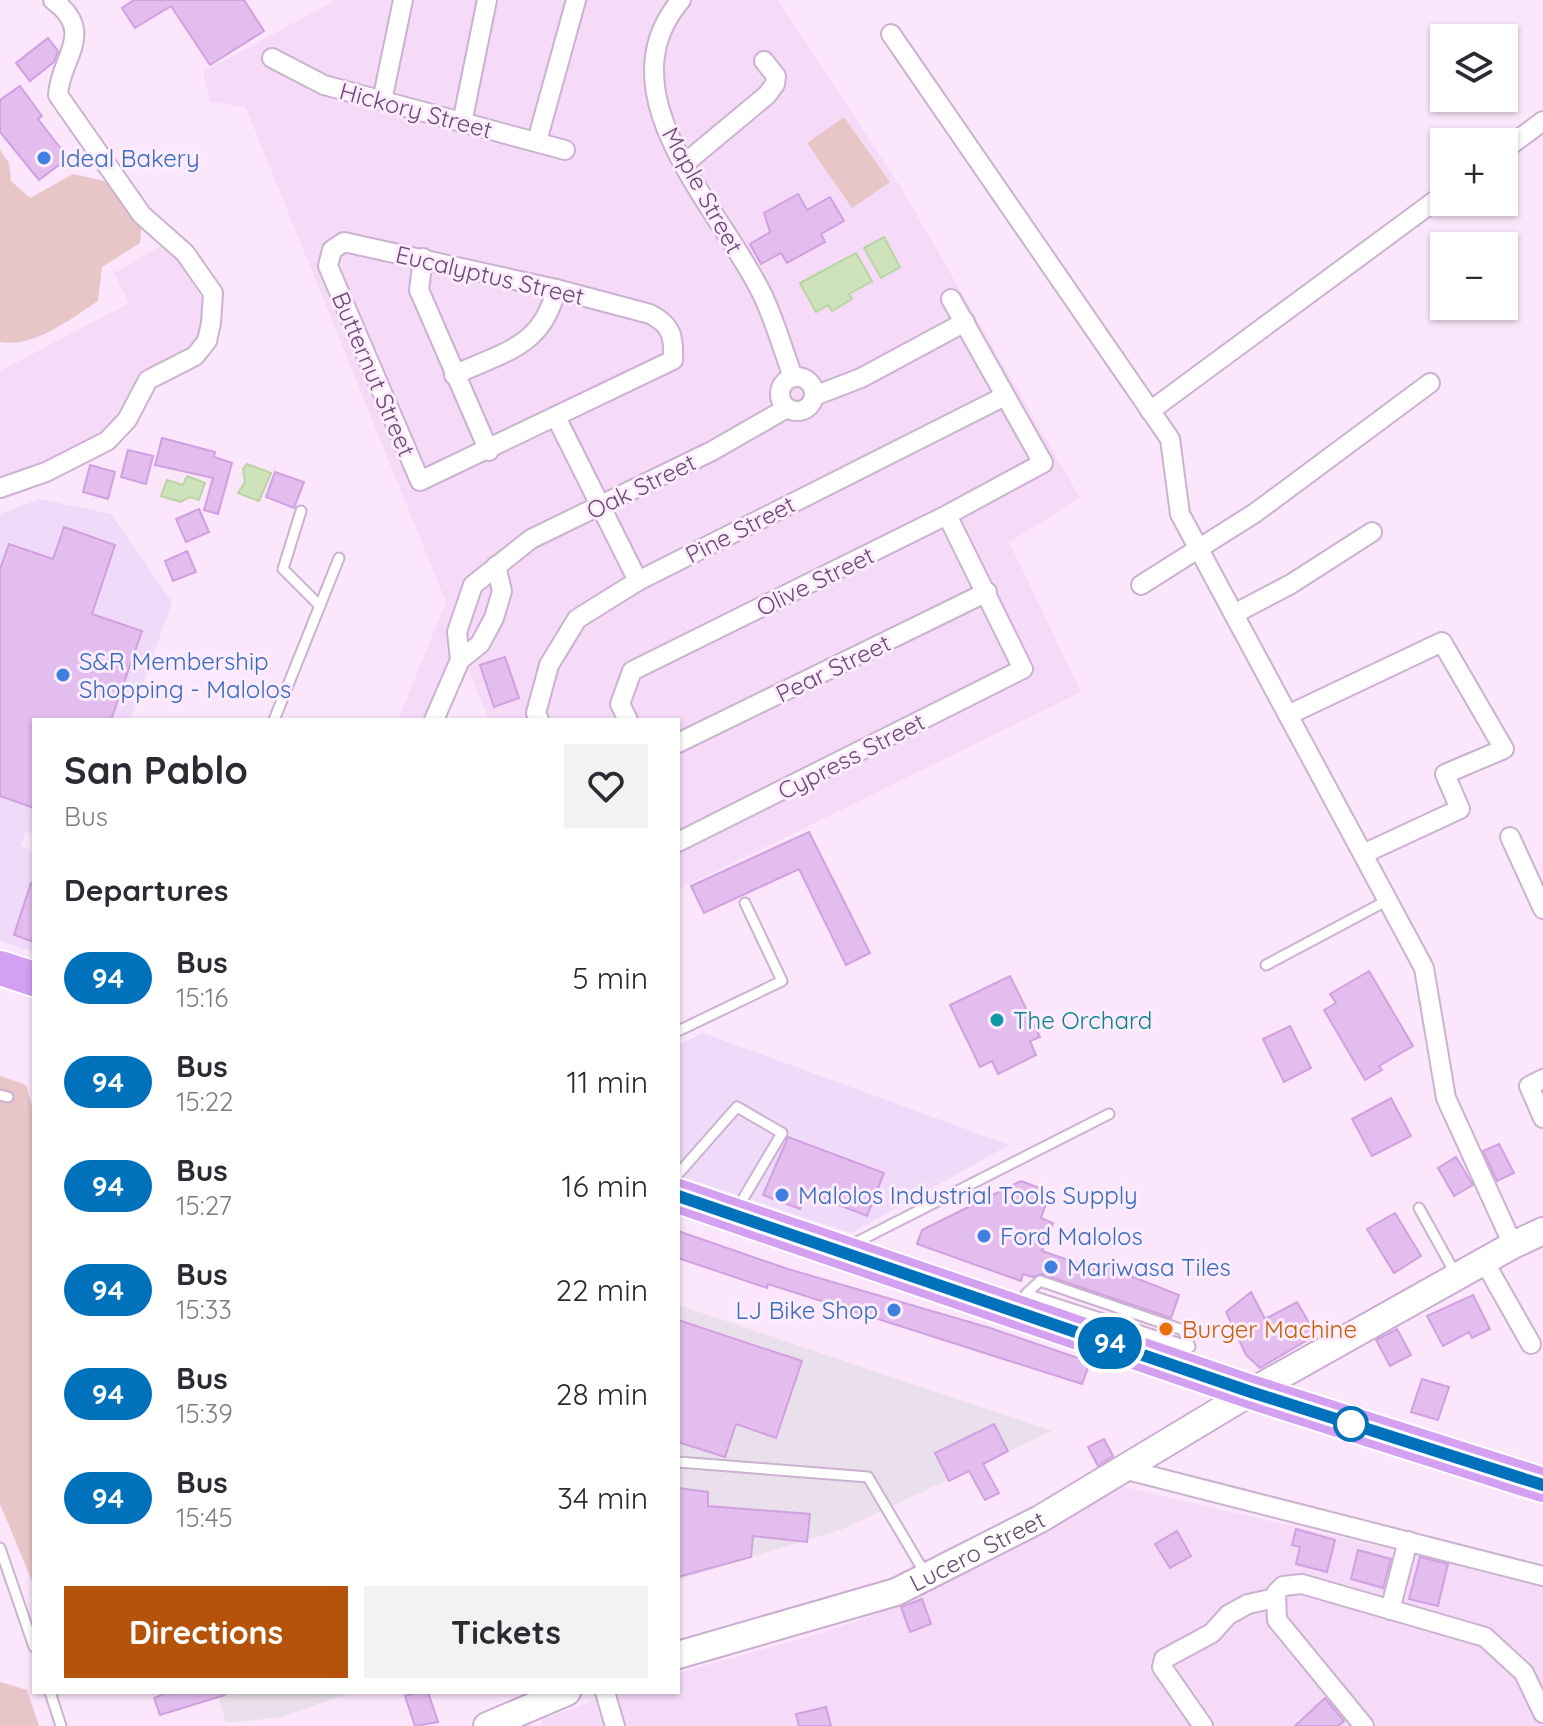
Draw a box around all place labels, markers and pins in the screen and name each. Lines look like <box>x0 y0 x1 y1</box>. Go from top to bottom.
place label: Ideal Bakery <box>60 143 200 173</box>
marker: Ideal Bakery <box>35 149 53 167</box>
place label: S&R Membership Shopping - Malolos <box>79 646 291 704</box>
marker: S&R Membership Shopping - Malolos <box>54 666 72 684</box>
place label: The Orchard <box>1013 1005 1152 1035</box>
marker: The Orchard <box>988 1011 1006 1029</box>
place label: Malolos Industrial Tools Supply <box>798 1180 1138 1210</box>
marker: Malolos Industrial Tools Supply <box>773 1186 791 1204</box>
place label: Ford Malolos <box>1000 1221 1143 1251</box>
marker: Ford Malolos <box>975 1227 993 1245</box>
place label: Mariwasa Tiles <box>1067 1252 1231 1282</box>
marker: Mariwasa Tiles <box>1042 1258 1060 1276</box>
place label: LJ Bike Shop <box>736 1295 878 1325</box>
marker: LJ Bike Shop <box>885 1301 903 1319</box>
place label: Burger Machine <box>1182 1314 1357 1344</box>
marker: Burger Machine <box>1157 1320 1175 1338</box>
unlabelled marker <box>1334 1407 1368 1441</box>

